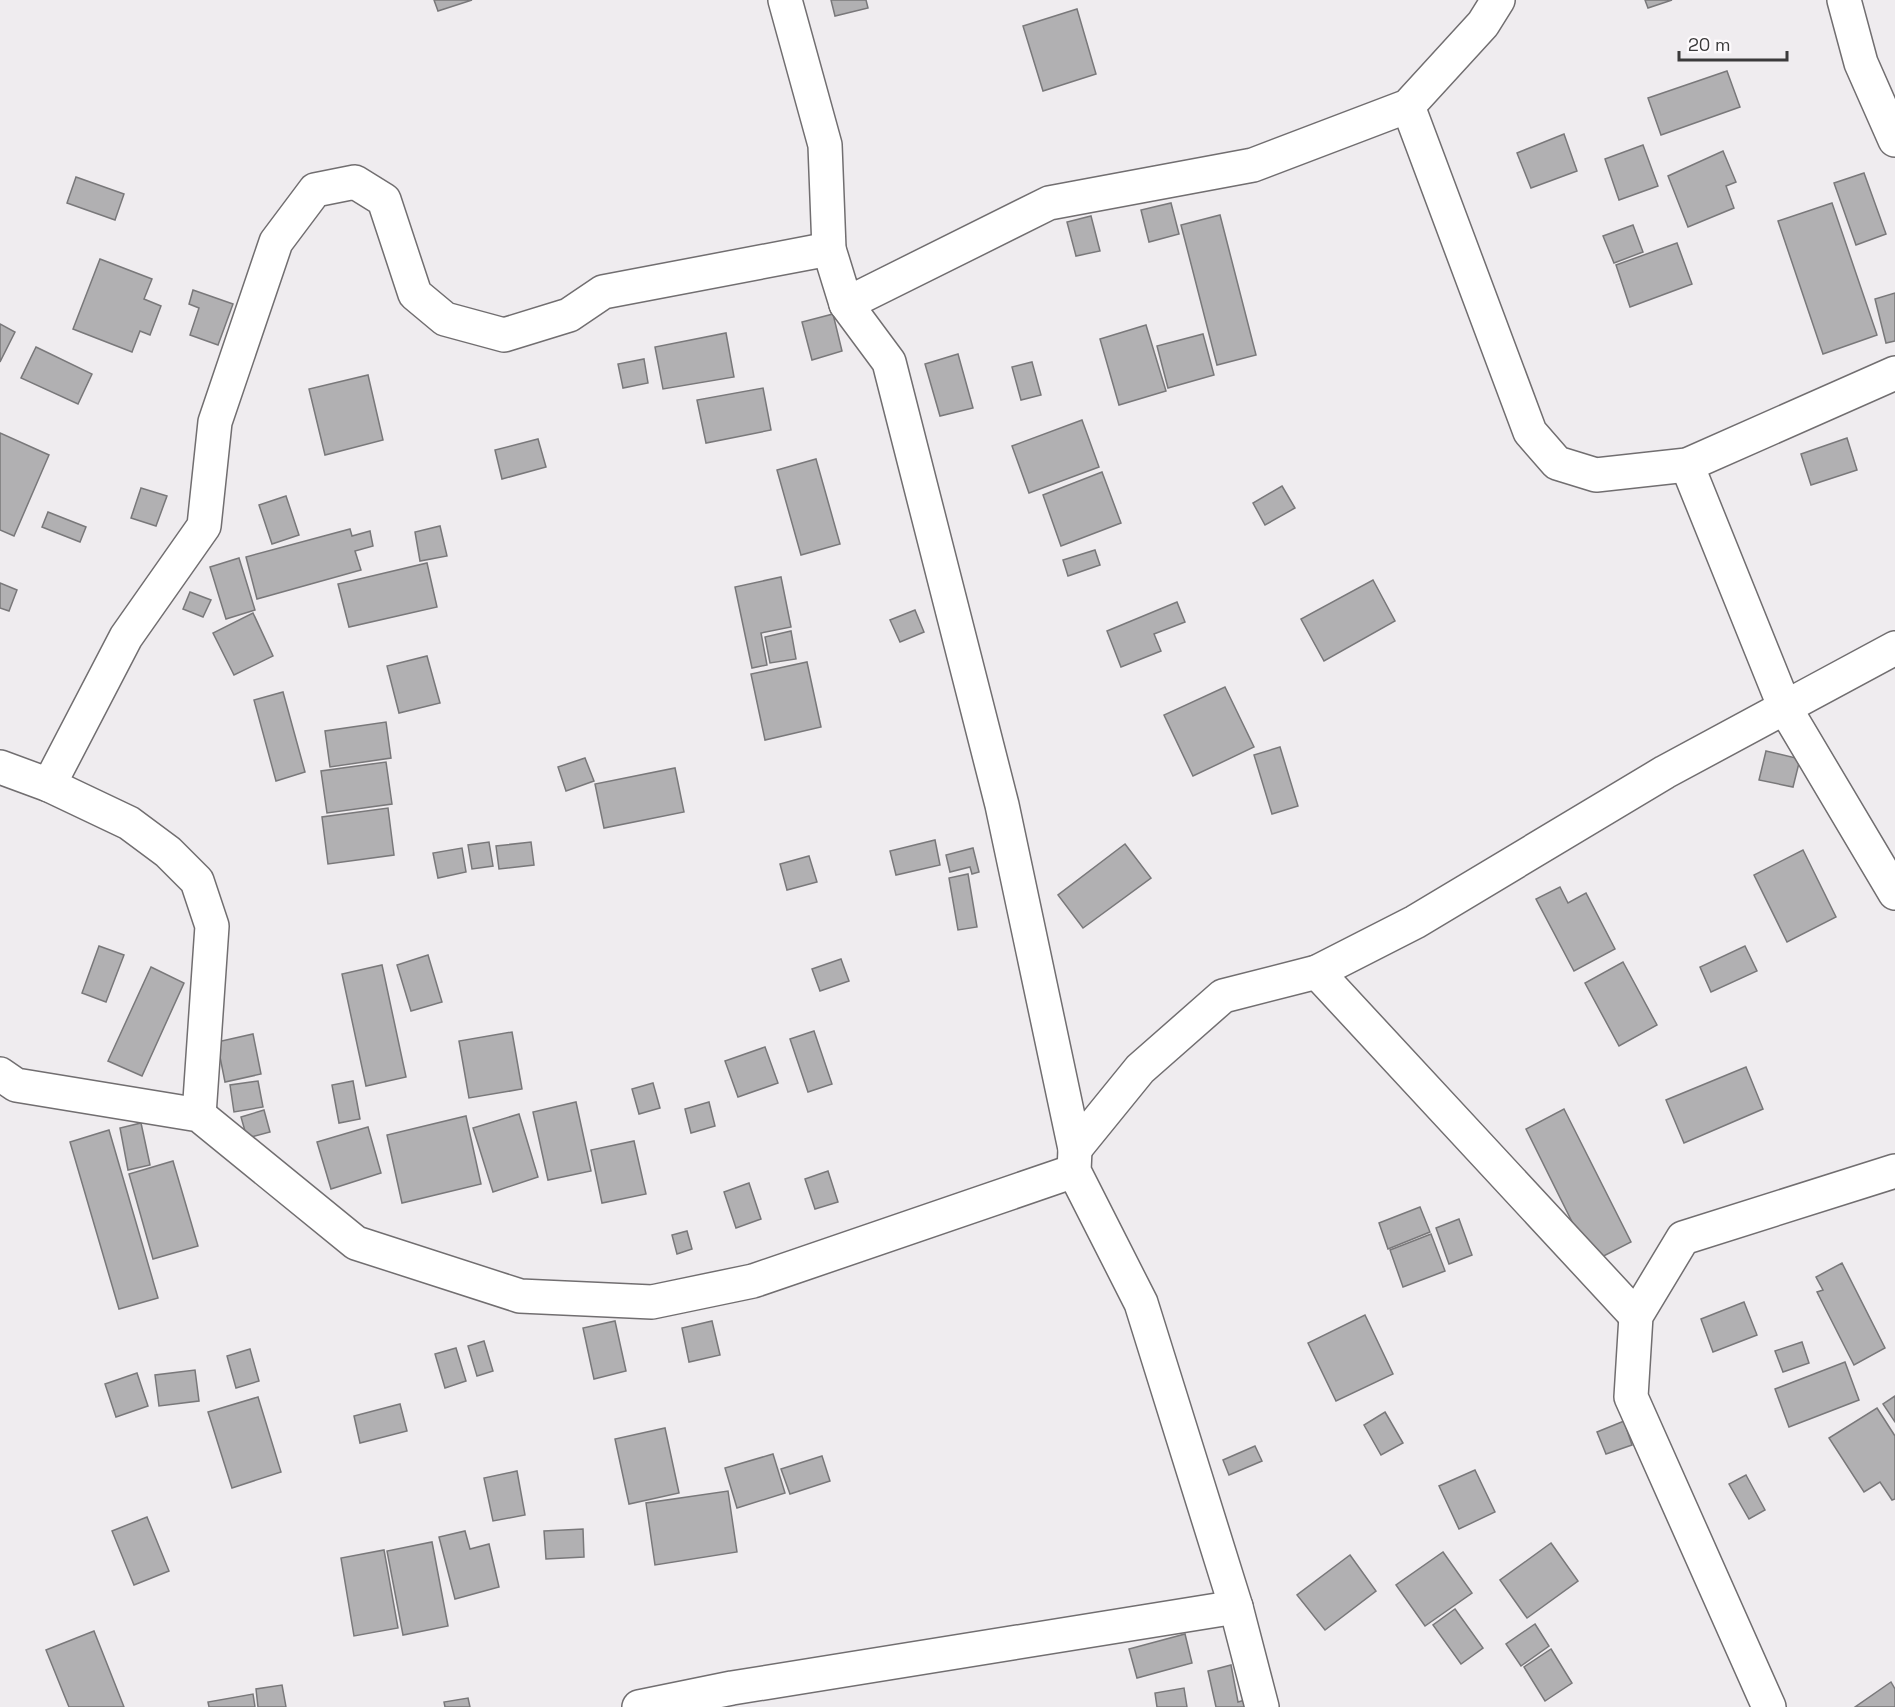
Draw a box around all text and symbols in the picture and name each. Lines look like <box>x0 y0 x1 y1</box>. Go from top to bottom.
scale bar <box>1679 24 1787 62</box>
text: 20 m <box>1688 33 1731 56</box>

